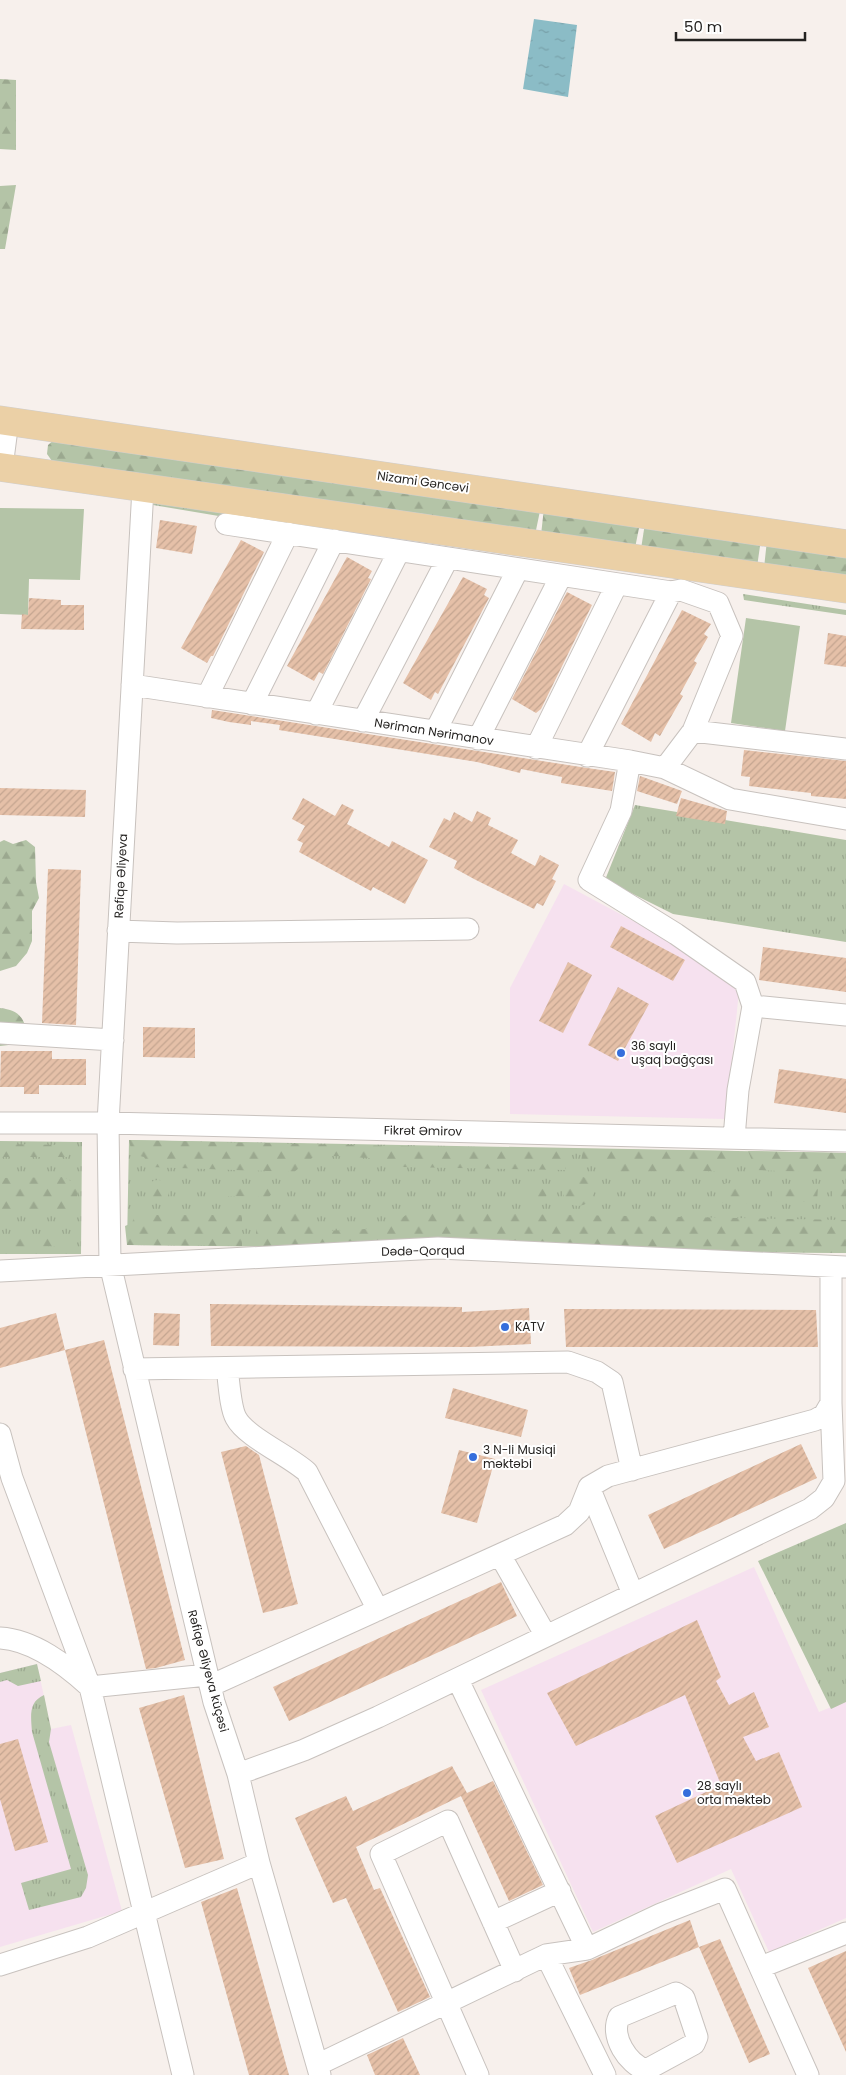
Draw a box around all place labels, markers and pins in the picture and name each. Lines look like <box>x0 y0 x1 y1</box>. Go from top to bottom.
place label: 36 saylı uşaq bağçası <box>631 1037 713 1068</box>
marker: 36 saylı uşaq bağçası <box>615 1047 627 1059</box>
place label: KATV <box>515 1318 545 1335</box>
marker: KATV <box>499 1321 511 1333</box>
place label: 3 N-li Musiqi məktəbi <box>483 1441 556 1472</box>
marker: 3 N-li Musiqi məktəbi <box>467 1451 479 1463</box>
place label: 28 saylı orta məktəb <box>697 1777 771 1808</box>
marker: 28 saylı orta məktəb <box>681 1787 693 1799</box>

